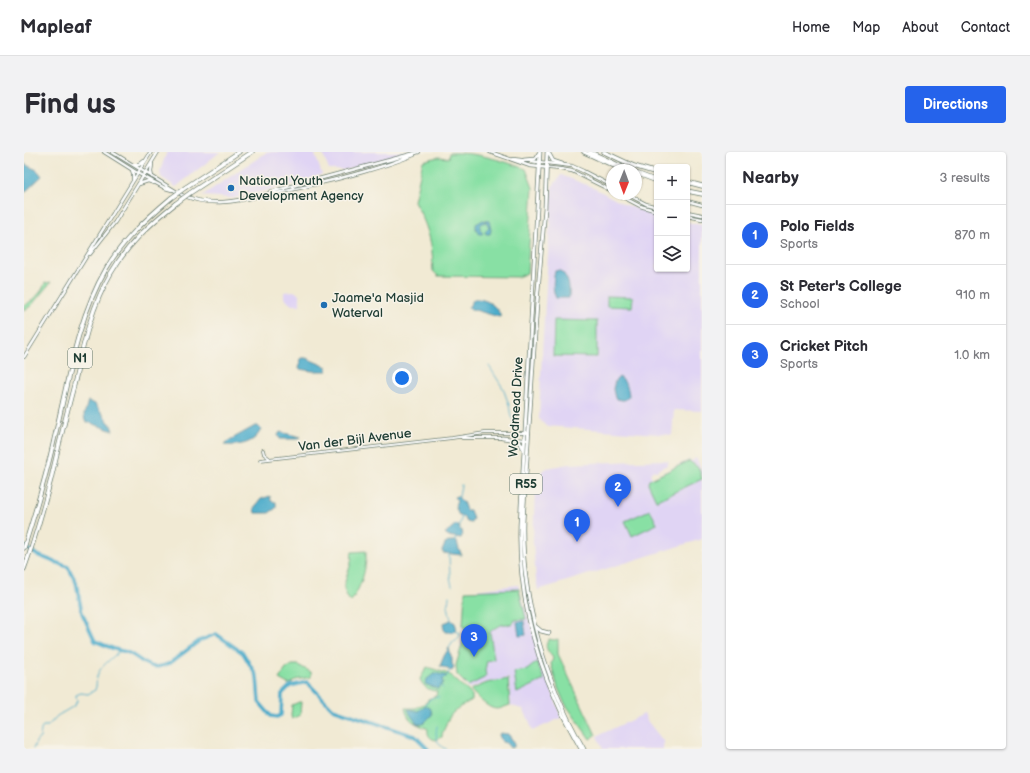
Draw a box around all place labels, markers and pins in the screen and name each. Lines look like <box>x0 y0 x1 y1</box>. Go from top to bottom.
place label: National Youth Development Agency <box>239 173 364 204</box>
marker: National Youth Development Agency <box>226 183 236 193</box>
place label: Jaame'a Masjid Waterval <box>332 290 424 321</box>
marker: Jaame'a Masjid Waterval <box>319 300 329 310</box>
pin: 2 <box>605 474 631 507</box>
pin: 1 <box>564 509 590 542</box>
pin: 3 <box>461 624 487 657</box>

